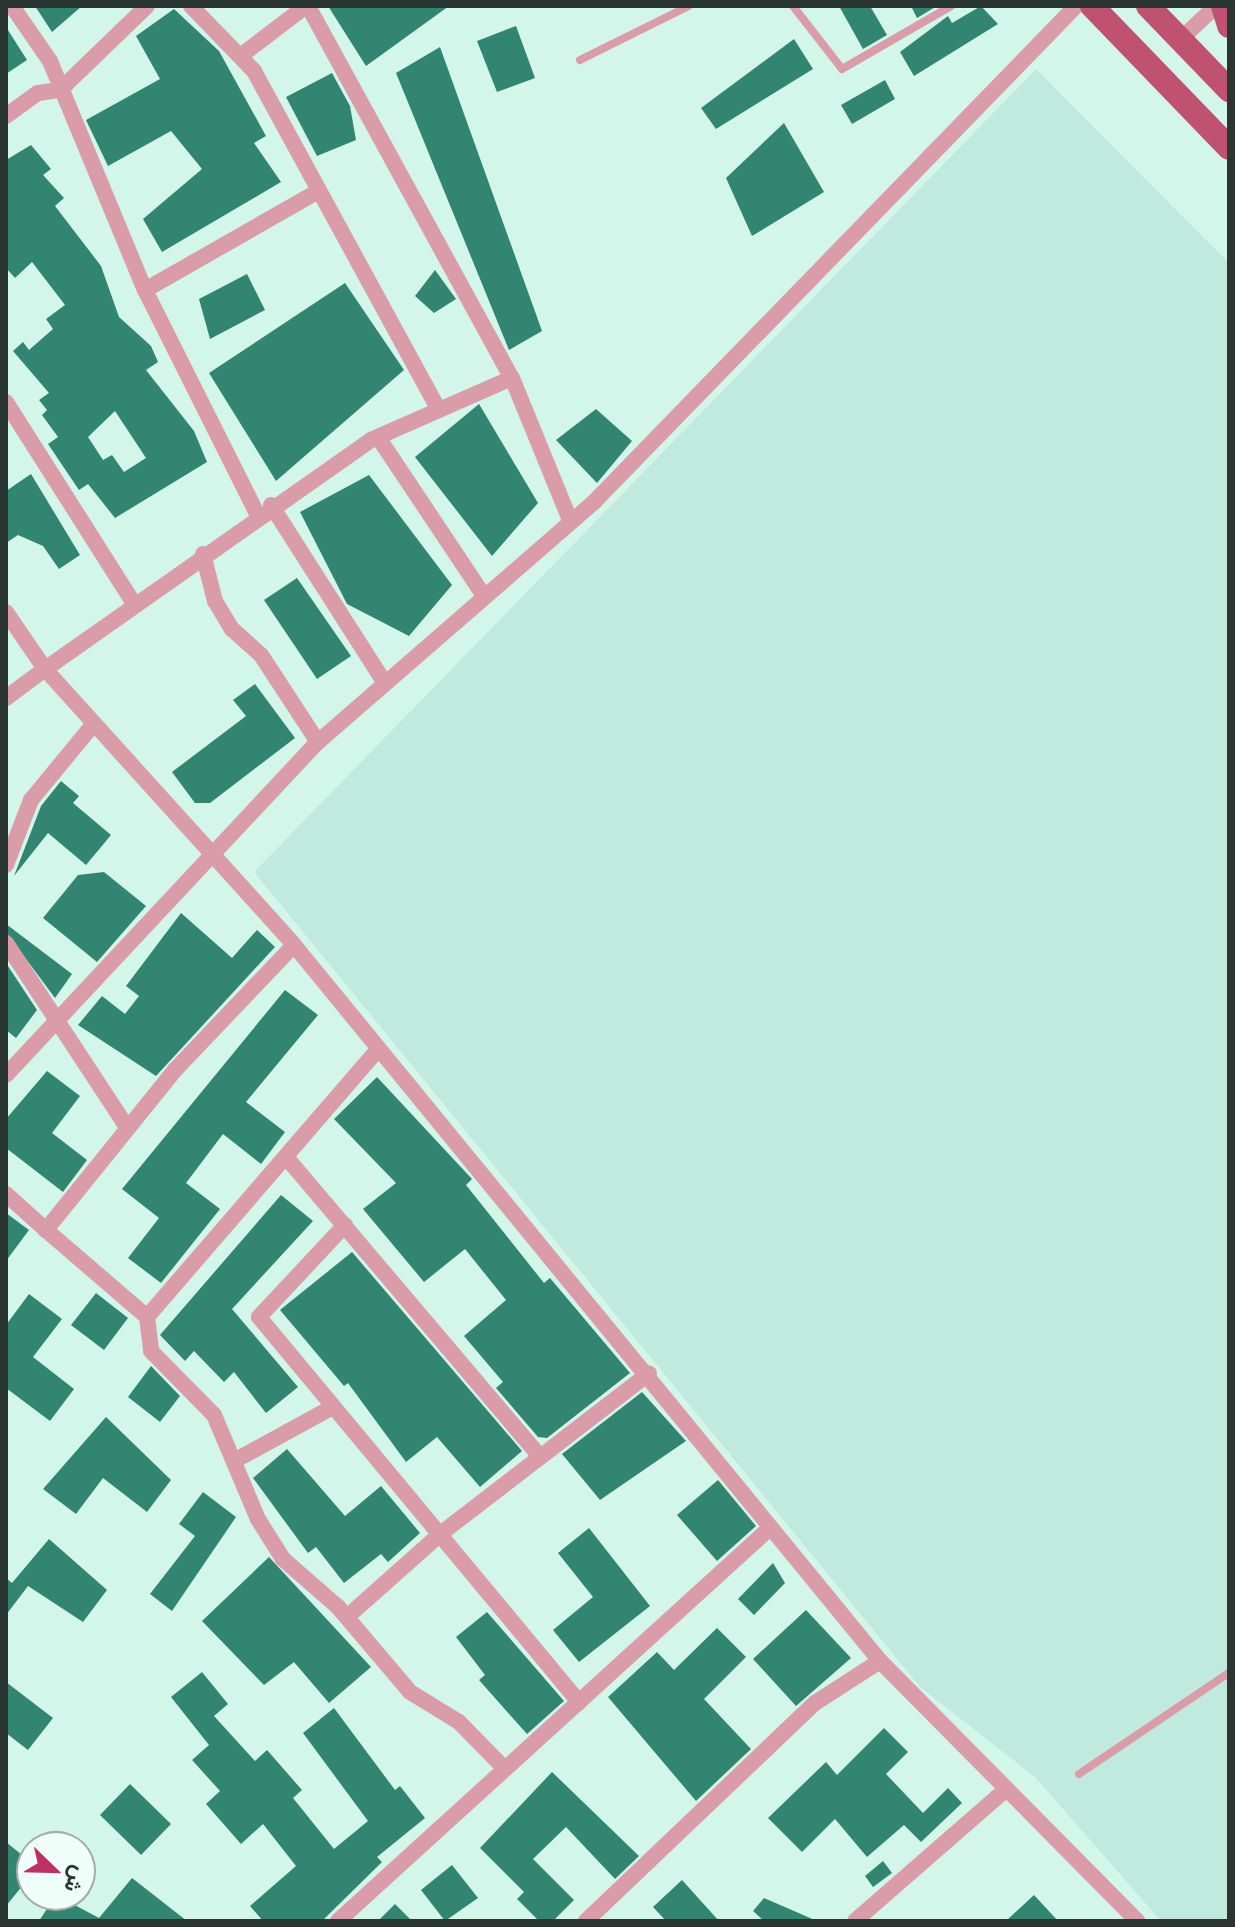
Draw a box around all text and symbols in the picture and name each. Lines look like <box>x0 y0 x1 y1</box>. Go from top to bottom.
north arrow <box>16 1831 96 1911</box>
text: ش <box>56 1861 96 1898</box>

